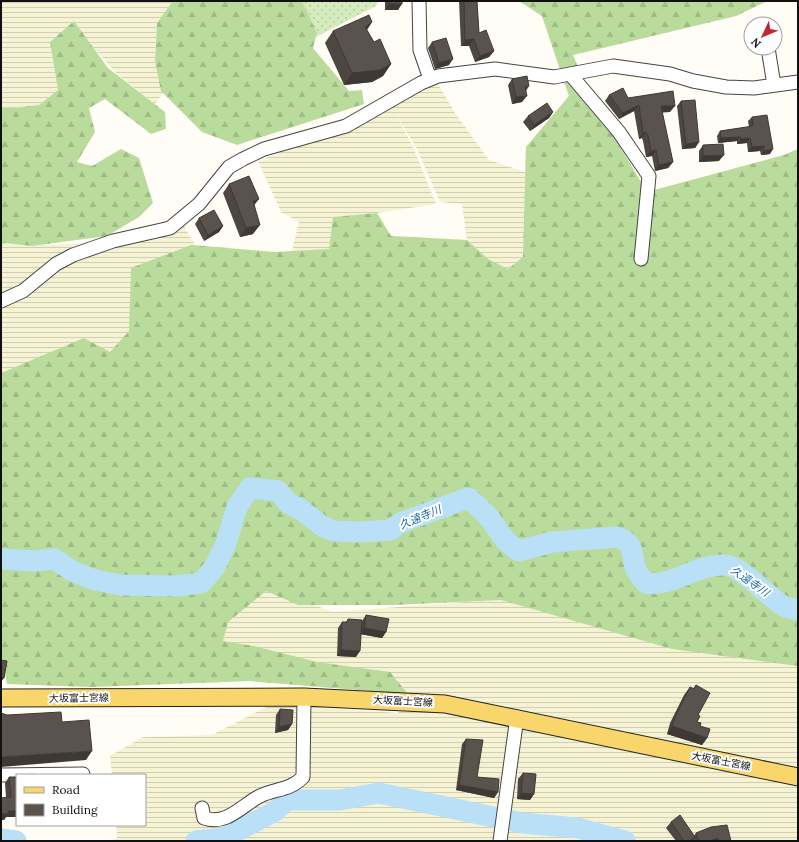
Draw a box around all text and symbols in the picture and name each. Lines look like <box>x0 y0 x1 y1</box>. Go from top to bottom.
north arrow <box>743 16 783 56</box>
text: N <box>747 35 764 51</box>
water label: 久遠寺川 <box>397 502 444 532</box>
water label: 久遠寺川 <box>728 563 773 600</box>
street label: 大坂富士宮線 <box>49 691 109 705</box>
street label: 大坂富士宮線 <box>373 693 433 709</box>
street label: 大坂富士宮線 <box>690 749 752 773</box>
legend <box>16 774 146 826</box>
text: Road <box>52 782 80 797</box>
text: Building <box>52 802 98 817</box>

